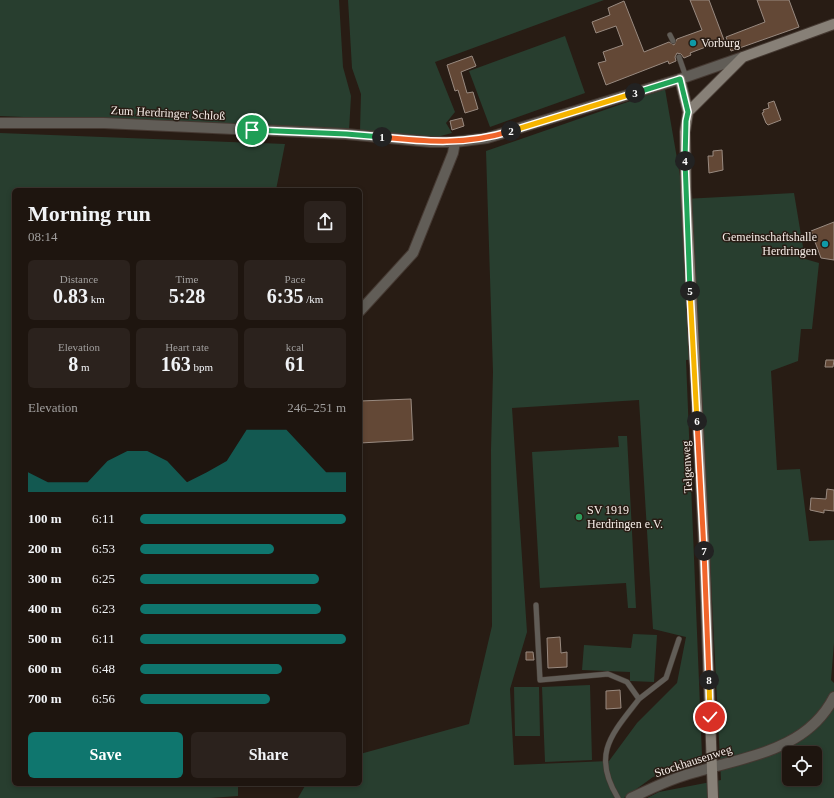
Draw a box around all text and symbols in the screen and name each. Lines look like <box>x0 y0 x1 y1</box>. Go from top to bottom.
place label: Vorburg <box>701 36 740 50</box>
marker: Vorburg <box>688 38 698 48</box>
pin: 3 <box>625 83 645 103</box>
text: 3 <box>632 87 638 99</box>
street label: Zum Herdringer Schloß <box>110 103 226 123</box>
pin <box>235 113 269 147</box>
icon: arrive <box>241 119 263 141</box>
pin: 2 <box>501 121 521 141</box>
text: 2 <box>508 125 514 137</box>
pin: 1 <box>372 127 392 147</box>
text: 1 <box>379 131 385 143</box>
pin: 4 <box>675 151 695 171</box>
text: 4 <box>682 155 688 167</box>
text: Morning run <box>28 201 151 226</box>
button: share <box>304 201 346 243</box>
text: 08:14 <box>28 229 58 244</box>
place label: Gemeinschaftshalle Herdringen <box>722 230 817 258</box>
marker: Gemeinschaftshalle Herdringen <box>820 239 830 249</box>
text: Distance <box>60 273 98 285</box>
text: Time <box>176 273 198 285</box>
text: Pace <box>285 273 305 285</box>
pin: 5 <box>680 281 700 301</box>
text: 0.83 <box>53 285 88 307</box>
text: 5:28 <box>169 285 205 307</box>
text: 6:35 <box>267 285 303 307</box>
text: 5 <box>687 285 693 297</box>
text: km <box>88 293 105 305</box>
text: /km <box>303 293 323 305</box>
text: Elevation <box>58 341 100 353</box>
text: Heart rate <box>165 341 209 353</box>
text: kcal <box>286 341 304 353</box>
text: 8 <box>68 353 78 375</box>
text: 163 <box>161 353 191 375</box>
text: 61 <box>285 353 305 375</box>
text: m <box>78 361 90 373</box>
text: bpm <box>191 361 213 373</box>
text: Elevation <box>28 400 78 415</box>
text: 246–251 m <box>287 400 346 415</box>
pin: 6 <box>687 411 707 431</box>
text: 6 <box>694 415 700 427</box>
street label: Telgenweg <box>679 440 695 494</box>
place label: SV 1919 Herdringen e.V. <box>587 503 663 531</box>
text: 100 m <box>28 511 62 526</box>
text: 6:11 <box>92 511 115 526</box>
marker: SV 1919 Herdringen e.V. <box>574 512 584 522</box>
text: 200 m <box>28 541 62 556</box>
text: 6:53 <box>92 541 115 556</box>
pin: 7 <box>694 541 714 561</box>
text: 7 <box>701 545 707 557</box>
text: 300 m <box>28 571 62 586</box>
text: 6:25 <box>92 571 115 586</box>
text: 400 m <box>28 601 62 616</box>
text: 6:23 <box>92 601 115 616</box>
text: 500 m <box>28 631 62 646</box>
text: 6:11 <box>92 631 115 646</box>
text: 600 m <box>28 661 62 676</box>
text: 6:48 <box>92 661 115 676</box>
pin: 8 <box>699 670 719 690</box>
text: 8 <box>706 674 712 686</box>
text: 700 m <box>28 691 62 706</box>
text: 6:56 <box>92 691 115 706</box>
pin <box>693 700 727 734</box>
icon: check <box>699 706 721 728</box>
button: Save <box>28 732 183 778</box>
button: Share <box>191 732 346 778</box>
street label: Stockhausenweg <box>652 742 734 780</box>
map controls <box>782 746 822 786</box>
button: locate <box>782 746 822 786</box>

